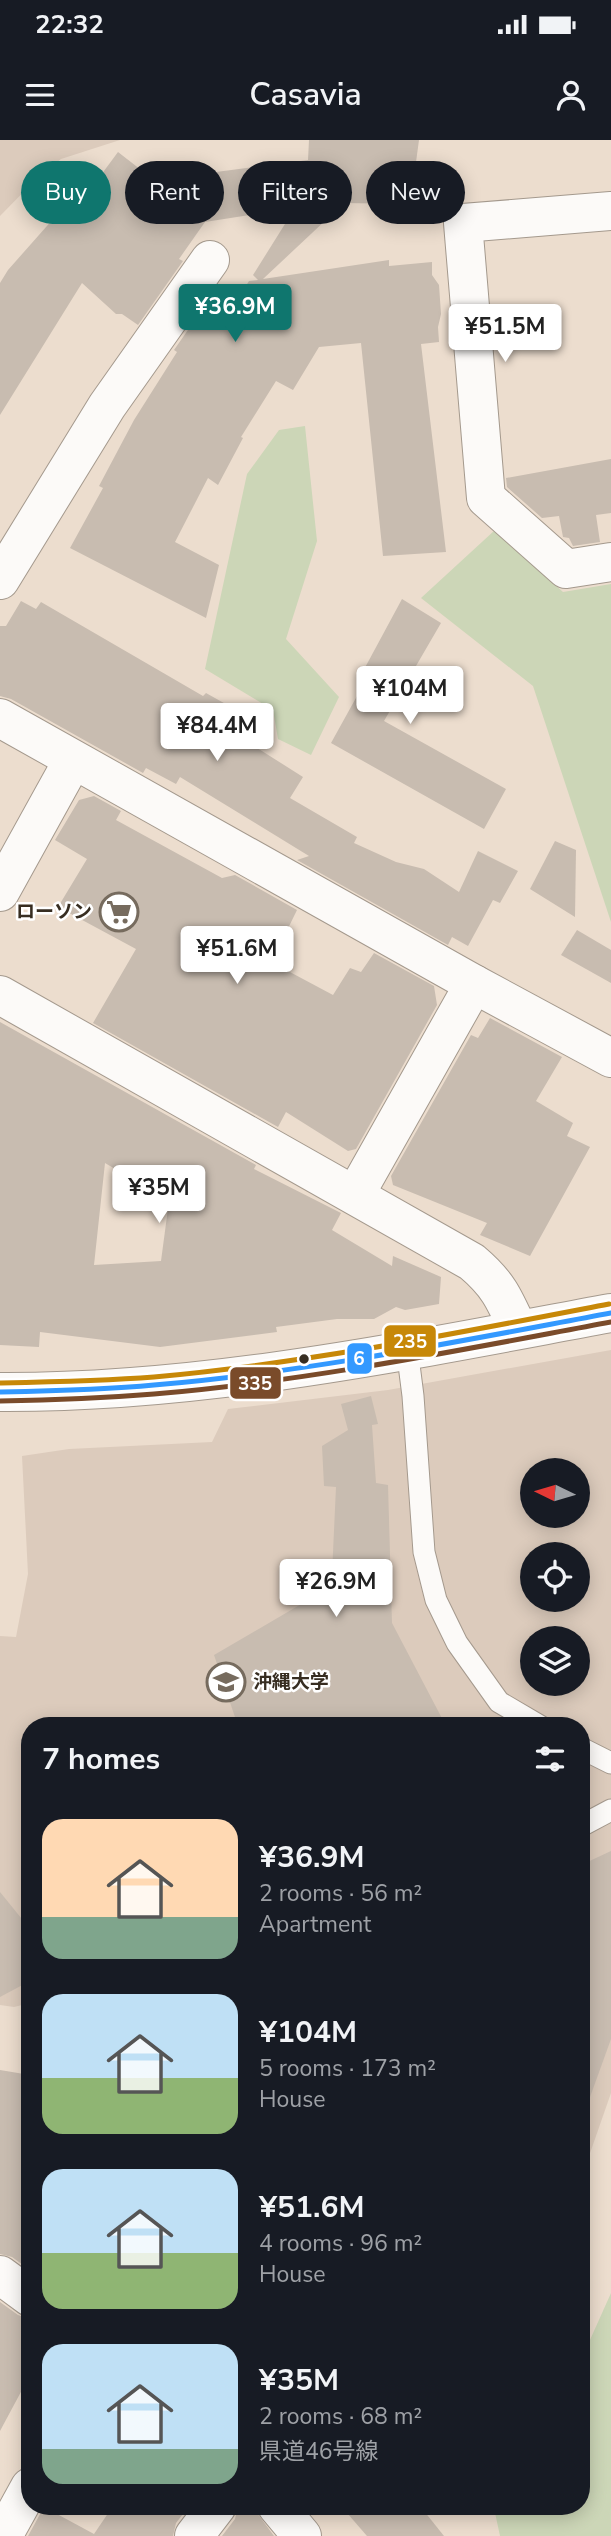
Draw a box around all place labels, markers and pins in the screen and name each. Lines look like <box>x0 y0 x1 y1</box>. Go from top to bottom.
pin: ¥36.9M <box>178 284 292 344</box>
pin: ¥51.5M <box>448 304 562 364</box>
pin: ¥104M <box>361 666 459 726</box>
pin: ¥84.4M <box>160 704 274 763</box>
supermarket icon: ローソン <box>98 891 140 933</box>
place label: ローソン <box>16 899 92 925</box>
pin: ¥51.6M <box>180 926 294 986</box>
pin: ¥35M <box>118 1166 200 1225</box>
unlabelled marker <box>297 1352 311 1366</box>
pin: ¥26.9M <box>279 1560 393 1619</box>
school or university icon: 沖縄大学 <box>205 1661 247 1703</box>
place label: 沖縄大学 <box>253 1669 329 1695</box>

